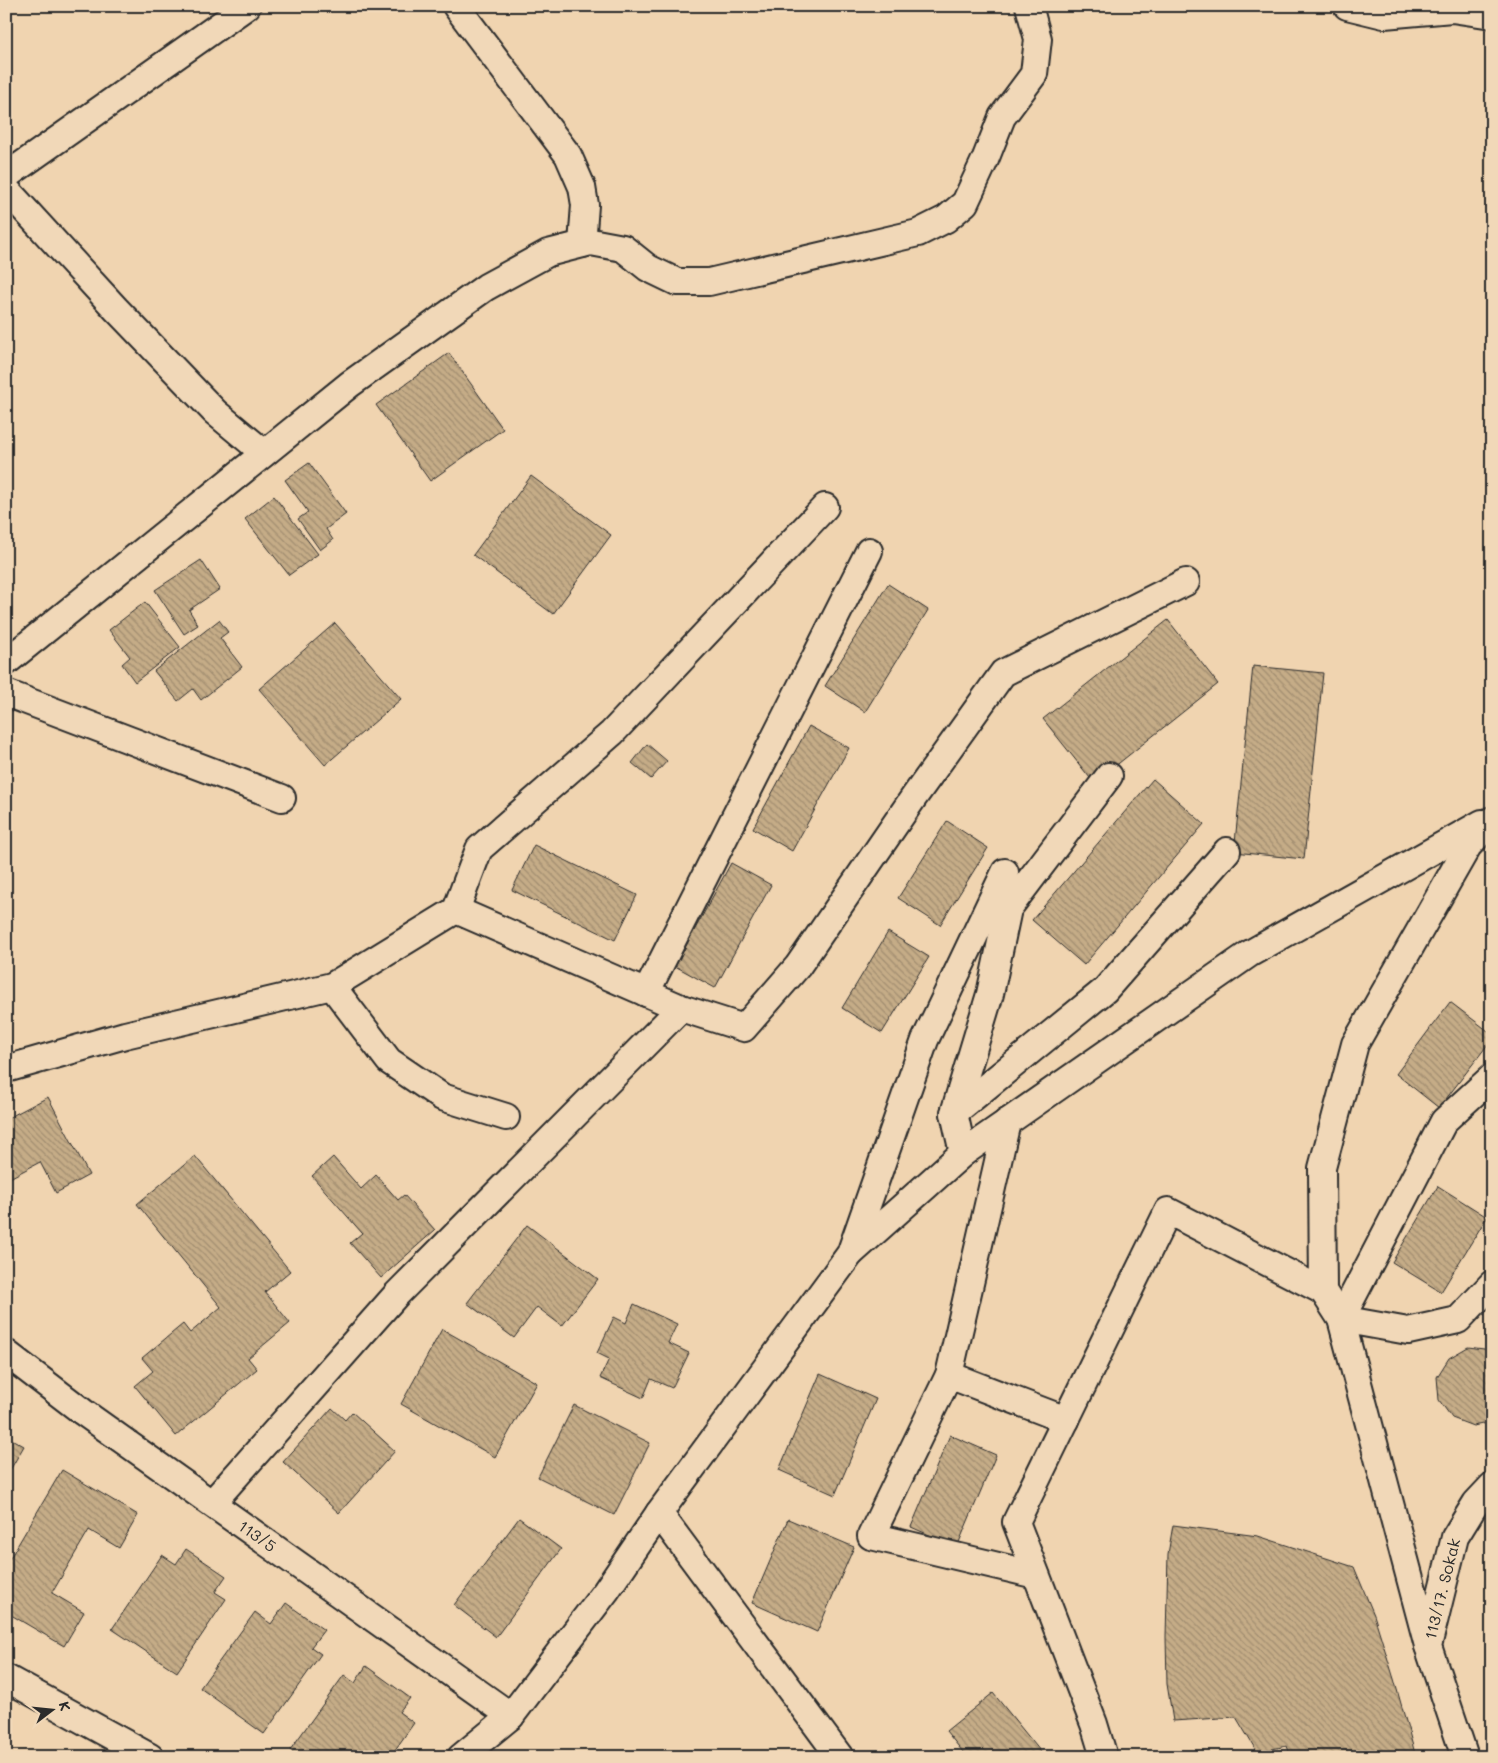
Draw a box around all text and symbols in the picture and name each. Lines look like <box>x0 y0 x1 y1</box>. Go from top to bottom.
street label: 113/5 <box>235 1515 281 1556</box>
street label: 113/17. Sokak <box>1419 1536 1464 1641</box>
north arrow <box>28 1686 78 1736</box>
text: K <box>55 1699 75 1713</box>

